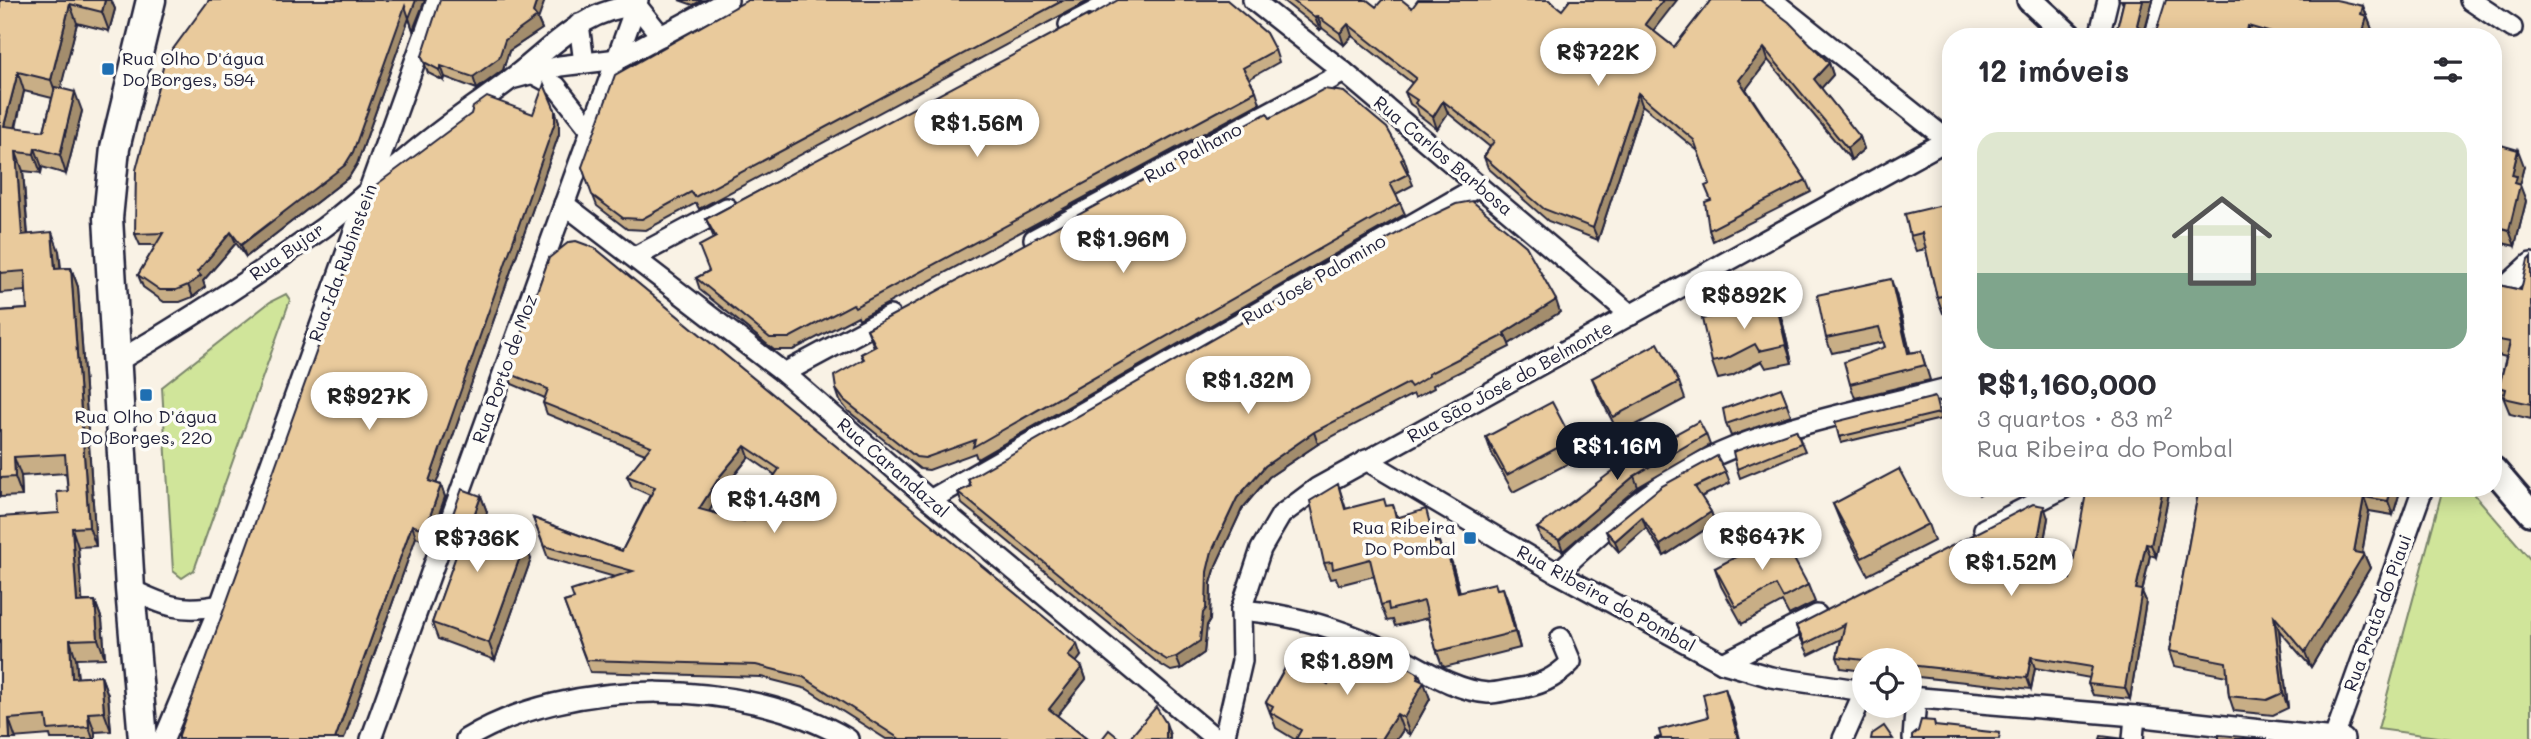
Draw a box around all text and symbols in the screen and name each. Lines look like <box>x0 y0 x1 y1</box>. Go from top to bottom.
pin: R$722K <box>1541 28 1655 88</box>
text: R$722K <box>1556 36 1640 66</box>
place label: Rua Olho D'água Do Borges, 594 <box>122 46 265 91</box>
text: 12 imóveis <box>1977 50 2129 90</box>
icon: filters <box>2429 51 2467 89</box>
marker: Rua Olho D'água Do Borges, 594 <box>100 61 116 77</box>
street label: Rua Carlos Barbosa <box>1369 90 1518 221</box>
pin: R$1.56M <box>912 100 1042 159</box>
text: R$1.56M <box>930 107 1024 137</box>
street label: Rua Palhano <box>1140 116 1246 188</box>
icon: home <box>2159 178 2285 304</box>
street label: Rua Ida Rubinstein <box>302 180 382 345</box>
pin: R$1.96M <box>1058 216 1188 275</box>
street label: Rua Bujar <box>244 217 328 286</box>
text: R$1.96M <box>1076 223 1170 253</box>
street label: Rua José Palomino <box>1237 228 1390 330</box>
pin: R$892K <box>1687 272 1801 331</box>
text: R$892K <box>1701 279 1787 309</box>
street label: Rua Porto de Moz <box>466 291 542 446</box>
street label: Rua São José do Belmonte <box>1403 315 1616 448</box>
pin: R$1.32M <box>1183 356 1313 416</box>
text: R$1,160,000 <box>1977 363 2157 403</box>
text: R$1.32M <box>1202 364 1294 394</box>
pin: R$927K <box>312 372 426 432</box>
text: R$927K <box>327 380 411 410</box>
marker: Rua Olho D'água Do Borges, 220 <box>138 387 154 403</box>
text: 3 quartos · 83 m² <box>1977 403 2173 433</box>
place label: Rua Olho D'água Do Borges, 220 <box>75 404 217 449</box>
street label: Rua Carandazal <box>833 412 955 523</box>
pin: R$1.16M <box>1552 422 1682 482</box>
text: R$1.16M <box>1572 430 1662 460</box>
text: Rua Ribeira do Pombal <box>1977 433 2233 463</box>
pin: R$1.43M <box>709 476 839 535</box>
text: R$1.43M <box>727 483 821 513</box>
pin: R$647K <box>1705 512 1819 572</box>
pin: R$736K <box>420 514 534 574</box>
place label: Rua Ribeira Do Pombal <box>1352 515 1456 560</box>
text: R$647K <box>1719 520 1805 550</box>
text: R$736K <box>434 522 520 552</box>
marker: Rua Ribeira Do Pombal <box>1462 530 1478 546</box>
street label: Rua Prata do Piaui <box>2337 531 2417 694</box>
pin: R$1.52M <box>1946 538 2076 598</box>
street label: Rua Ribeira do Pombal <box>1513 539 1700 657</box>
text: R$1.52M <box>1965 546 2057 576</box>
pin: R$1.89M <box>1282 638 1412 697</box>
text: R$1.89M <box>1300 645 1394 675</box>
map controls <box>1852 648 1922 718</box>
button: locate <box>1852 648 1922 718</box>

